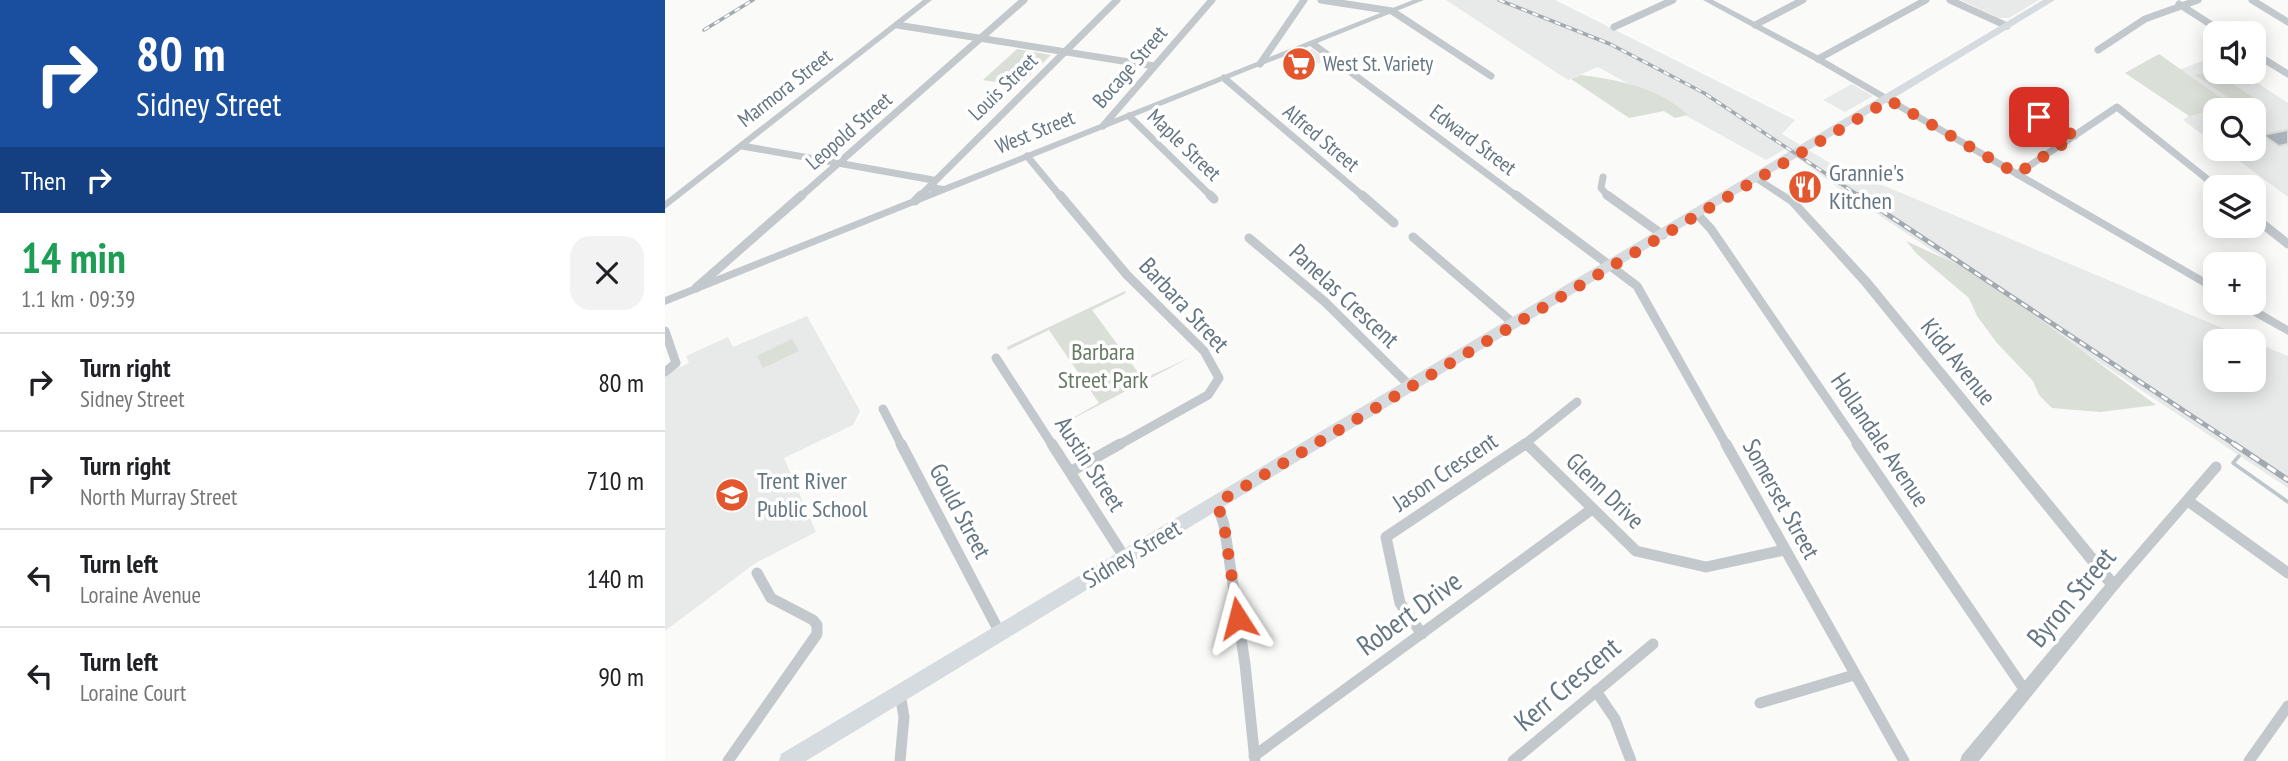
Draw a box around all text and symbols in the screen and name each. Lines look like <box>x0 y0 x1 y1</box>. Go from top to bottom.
street label: Bocage Street <box>1086 20 1173 113</box>
text: 80 m <box>136 21 225 85</box>
map controls <box>2203 21 2266 392</box>
button: sound <box>2203 21 2266 84</box>
icon: right <box>21 28 112 119</box>
street label: Marmora Street <box>732 42 837 133</box>
supermarket icon: West St. Variety <box>1280 45 1318 83</box>
street label: Louis Street <box>963 47 1043 126</box>
place label: West St. Variety <box>1323 50 1433 77</box>
text: Sidney Street <box>136 83 281 125</box>
street label: Leopold Street <box>800 86 898 175</box>
pin <box>2009 87 2069 147</box>
street label: Alfred Street <box>1278 98 1365 178</box>
street label: Edward Street <box>1425 98 1522 181</box>
icon: arrive <box>2020 98 2058 136</box>
button: search <box>2203 98 2266 161</box>
street label: West Street <box>991 103 1078 160</box>
street label: Maple Street <box>1142 103 1227 187</box>
place label: Grannie's Kitchen <box>1829 157 1904 216</box>
icon: right <box>80 161 118 199</box>
text: Then <box>21 164 66 197</box>
restaurant icon: Grannie's Kitchen <box>1786 168 1824 206</box>
button: layers <box>2203 175 2266 238</box>
text: 14 min <box>21 230 126 285</box>
button: close <box>570 236 644 310</box>
street label: Panelas Crescent <box>1283 237 1406 355</box>
street label: Barbara Street <box>1133 251 1236 359</box>
button: + <box>2203 252 2266 315</box>
text: 1.1 km · 09:39 <box>21 284 135 313</box>
street label: Kidd Avenue <box>1914 312 2003 411</box>
button: − <box>2203 329 2266 392</box>
park label: Barbara Street Park <box>1058 336 1149 395</box>
text: Turn right <box>80 351 171 384</box>
icon: right <box>21 363 59 401</box>
text: 80 m <box>598 366 644 399</box>
street label: Hollandale Avenue <box>1824 367 1937 513</box>
text: Sidney Street <box>80 384 184 413</box>
street label: Austin Street <box>1048 410 1133 517</box>
street label: Jason Crescent <box>1386 425 1503 519</box>
street label: Somerset Street <box>1736 433 1827 564</box>
street label: Glenn Drive <box>1560 446 1651 536</box>
text: Turn right <box>80 449 171 482</box>
street label: Gould Street <box>922 458 999 564</box>
icon: right <box>21 461 59 499</box>
text: 710 m <box>586 464 644 497</box>
place label: Trent River Public School <box>757 465 868 524</box>
school or university icon: Trent River Public School <box>713 476 751 514</box>
text: North Murray Street <box>80 482 237 511</box>
street label: Sidney Street <box>1077 512 1187 595</box>
street label: Byron Street <box>2018 539 2123 654</box>
text: Turn left <box>80 547 158 580</box>
icon: left <box>21 559 59 597</box>
text: 140 m <box>586 562 644 595</box>
street label: Robert Drive <box>1349 562 1469 663</box>
text: Loraine Avenue <box>80 580 201 609</box>
position arrow <box>1201 581 1275 655</box>
street label: Kerr Crescent <box>1506 628 1628 739</box>
text: Turn left <box>80 645 158 678</box>
icon: left <box>21 657 59 695</box>
text: 90 m <box>598 660 644 693</box>
text: Loraine Court <box>80 678 186 707</box>

